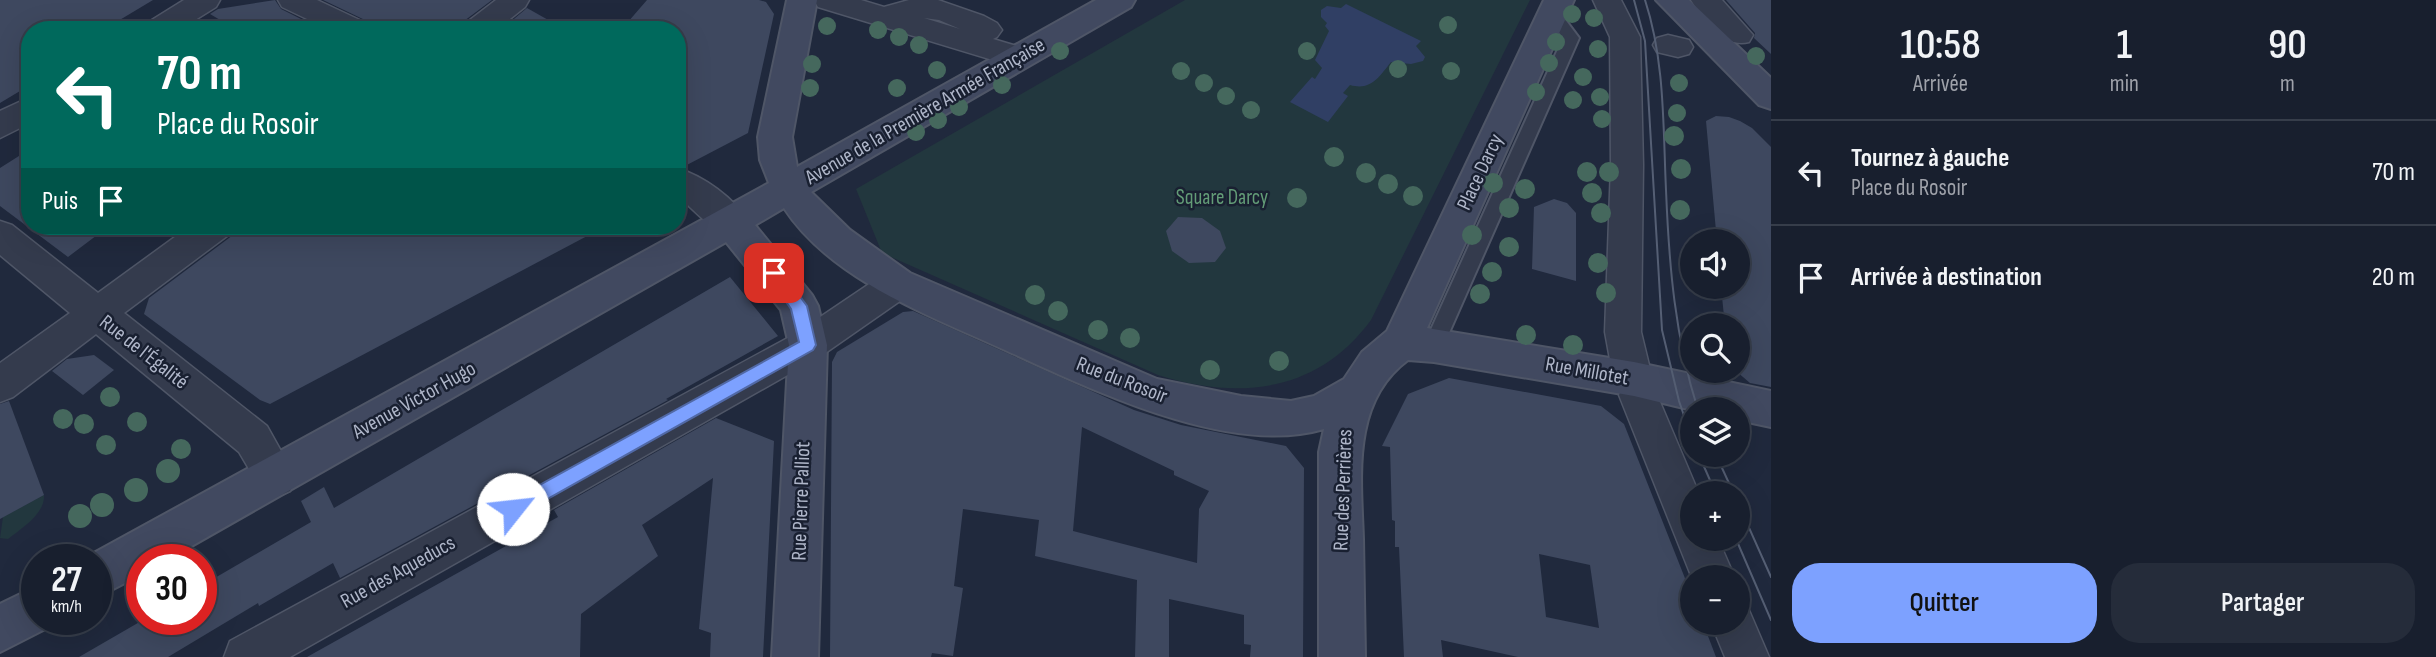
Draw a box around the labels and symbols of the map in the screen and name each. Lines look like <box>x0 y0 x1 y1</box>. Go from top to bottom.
street label: Avenue de la Première Armée Française <box>800 32 1049 191</box>
street label: Place Darcy <box>1451 130 1509 214</box>
park label: Square Darcy <box>1176 185 1268 210</box>
pin <box>744 243 804 303</box>
street label: Rue de l'Égalité <box>95 310 193 394</box>
street label: Rue du Rosoir <box>1073 351 1171 409</box>
street label: Rue Millotet <box>1543 351 1631 391</box>
street label: Avenue Victor Hugo <box>347 356 480 445</box>
street label: Rue des Perrières <box>1328 429 1358 551</box>
street label: Rue Pierre Palliot <box>786 441 816 561</box>
position arrow <box>476 472 550 546</box>
street label: Rue des Aqueducs <box>336 530 460 614</box>
speed limit sign: 30 <box>126 544 217 635</box>

